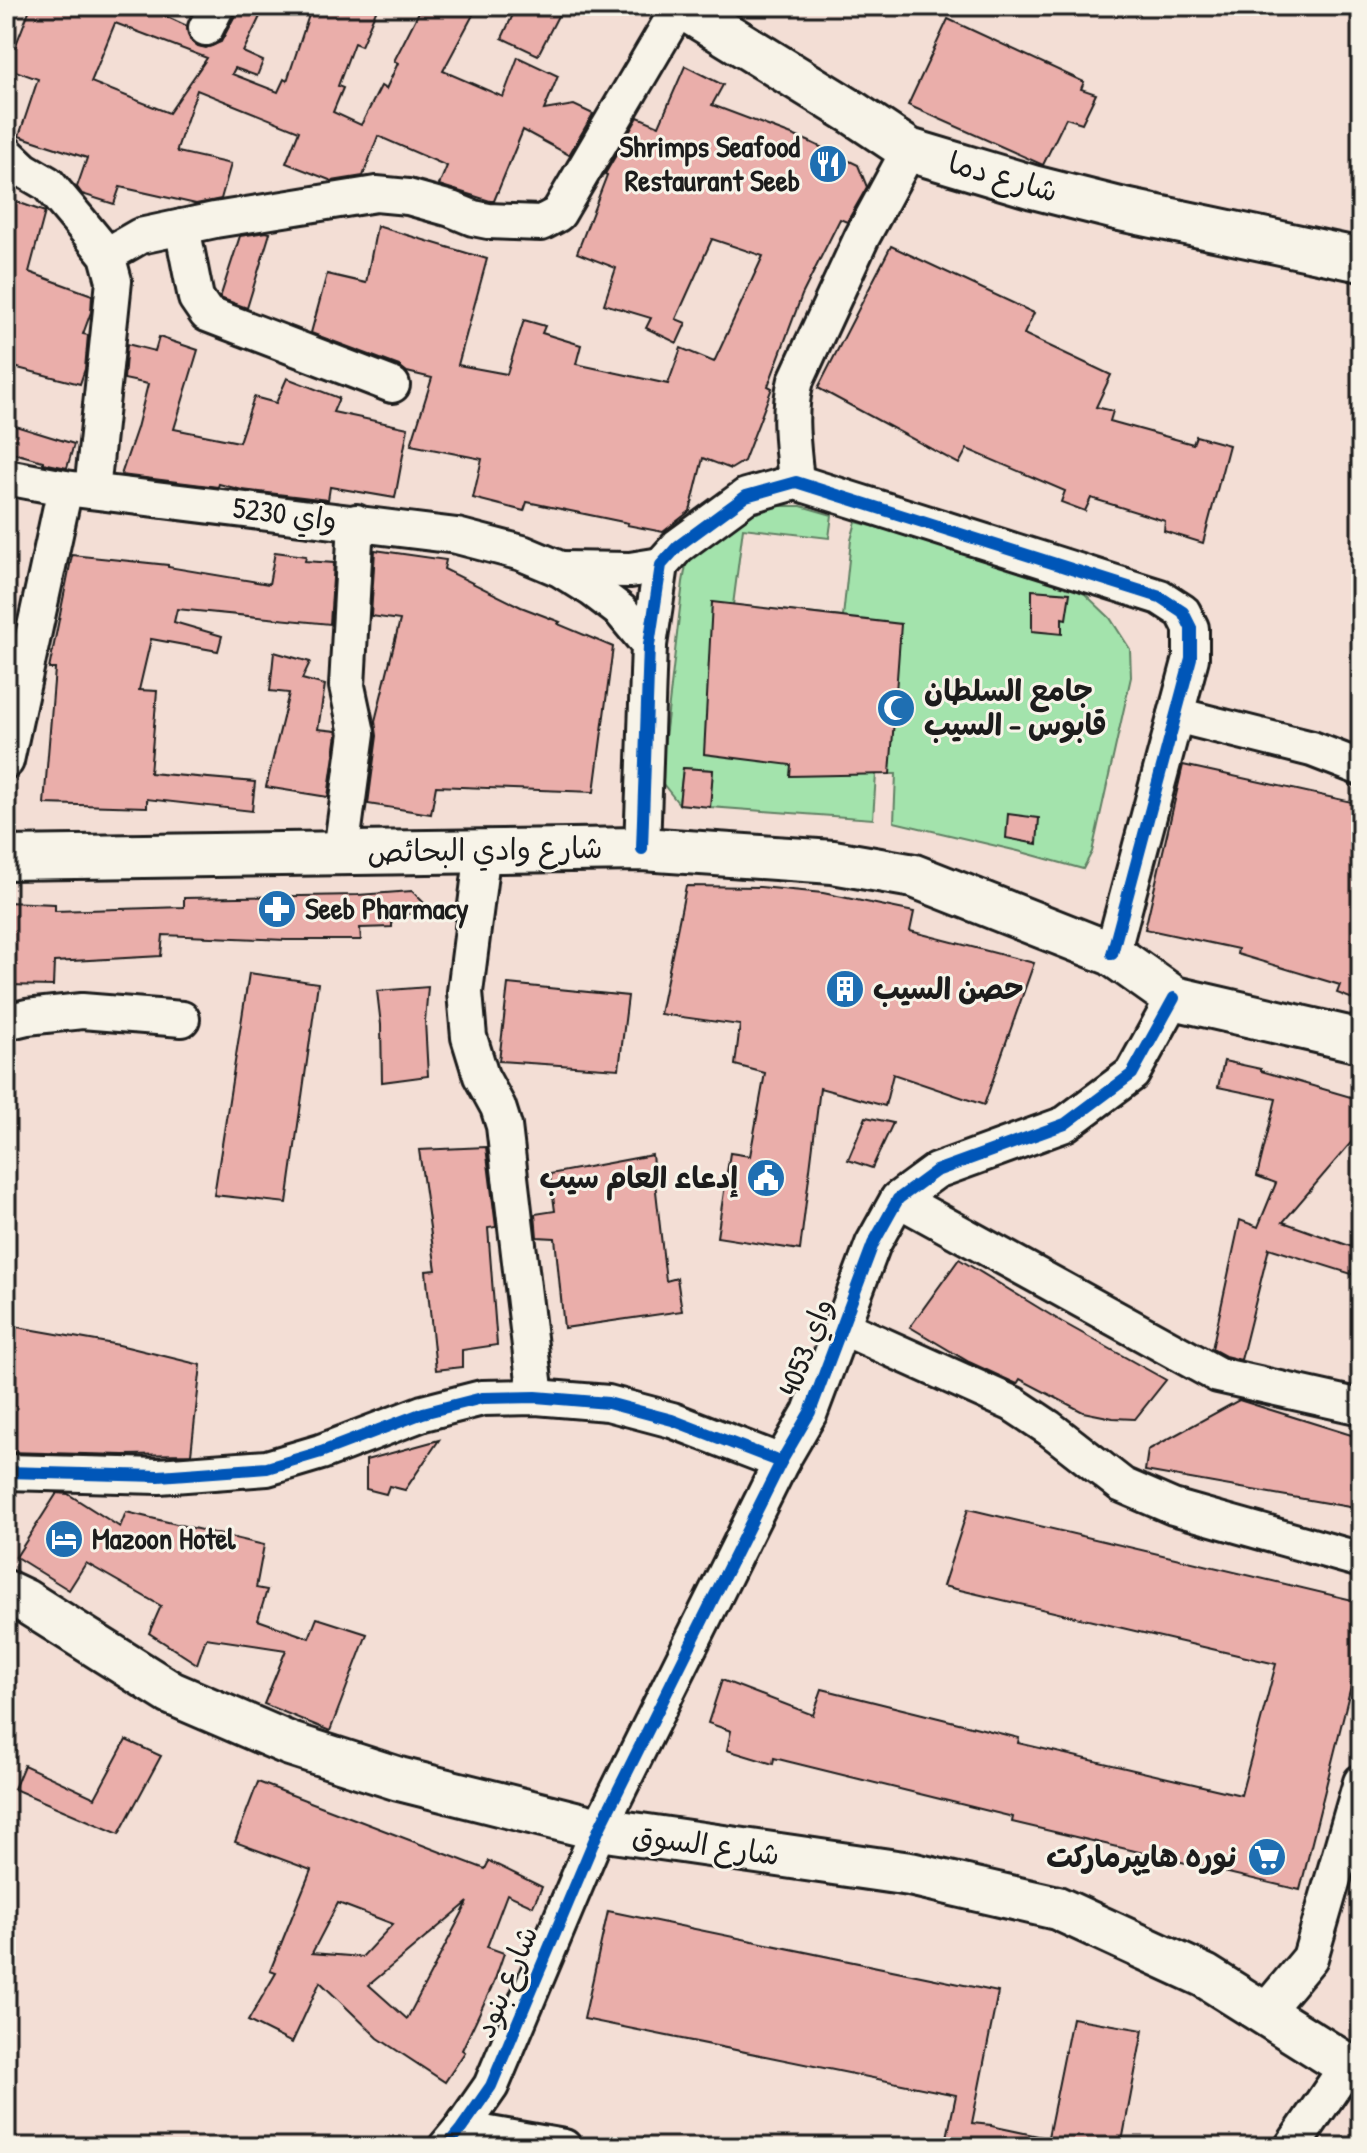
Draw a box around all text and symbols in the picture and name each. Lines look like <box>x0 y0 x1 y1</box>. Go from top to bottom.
place label: Shrimps Seafood Restaurant Seeb <box>620 126 800 200</box>
street label: شارع دما <box>943 141 1063 213</box>
restaurant icon: Shrimps Seafood Restaurant Seeb <box>807 143 849 185</box>
street label: واي 5230 <box>231 487 339 541</box>
place label: جامع السلطان قابوس - السيب <box>924 670 1107 744</box>
mosque icon: جامع السلطان قابوس - السيب <box>875 687 917 729</box>
street label: شارع وادي البحائص <box>367 827 603 873</box>
pharmacy icon: Seeb Pharmacy <box>256 888 298 930</box>
place label: Seeb Pharmacy <box>305 888 469 929</box>
building icon: حصن السيب <box>824 968 866 1010</box>
place label: حصن السيب <box>873 968 1024 1008</box>
place label: إدعاء العام سيب <box>539 1157 738 1201</box>
public building icon: إدعاء العام سيب <box>745 1157 787 1199</box>
street label: واي 4053 <box>768 1292 844 1402</box>
hotel icon: Mazoon Hotel <box>43 1518 85 1560</box>
place label: Mazoon Hotel <box>92 1518 236 1558</box>
street label: شارع السوق <box>630 1814 782 1876</box>
place label: نوره هايپرماركت <box>1046 1836 1239 1876</box>
supermarket icon: نوره هايپرماركت <box>1246 1836 1288 1878</box>
street label: شارع بنود <box>464 1919 548 2045</box>

